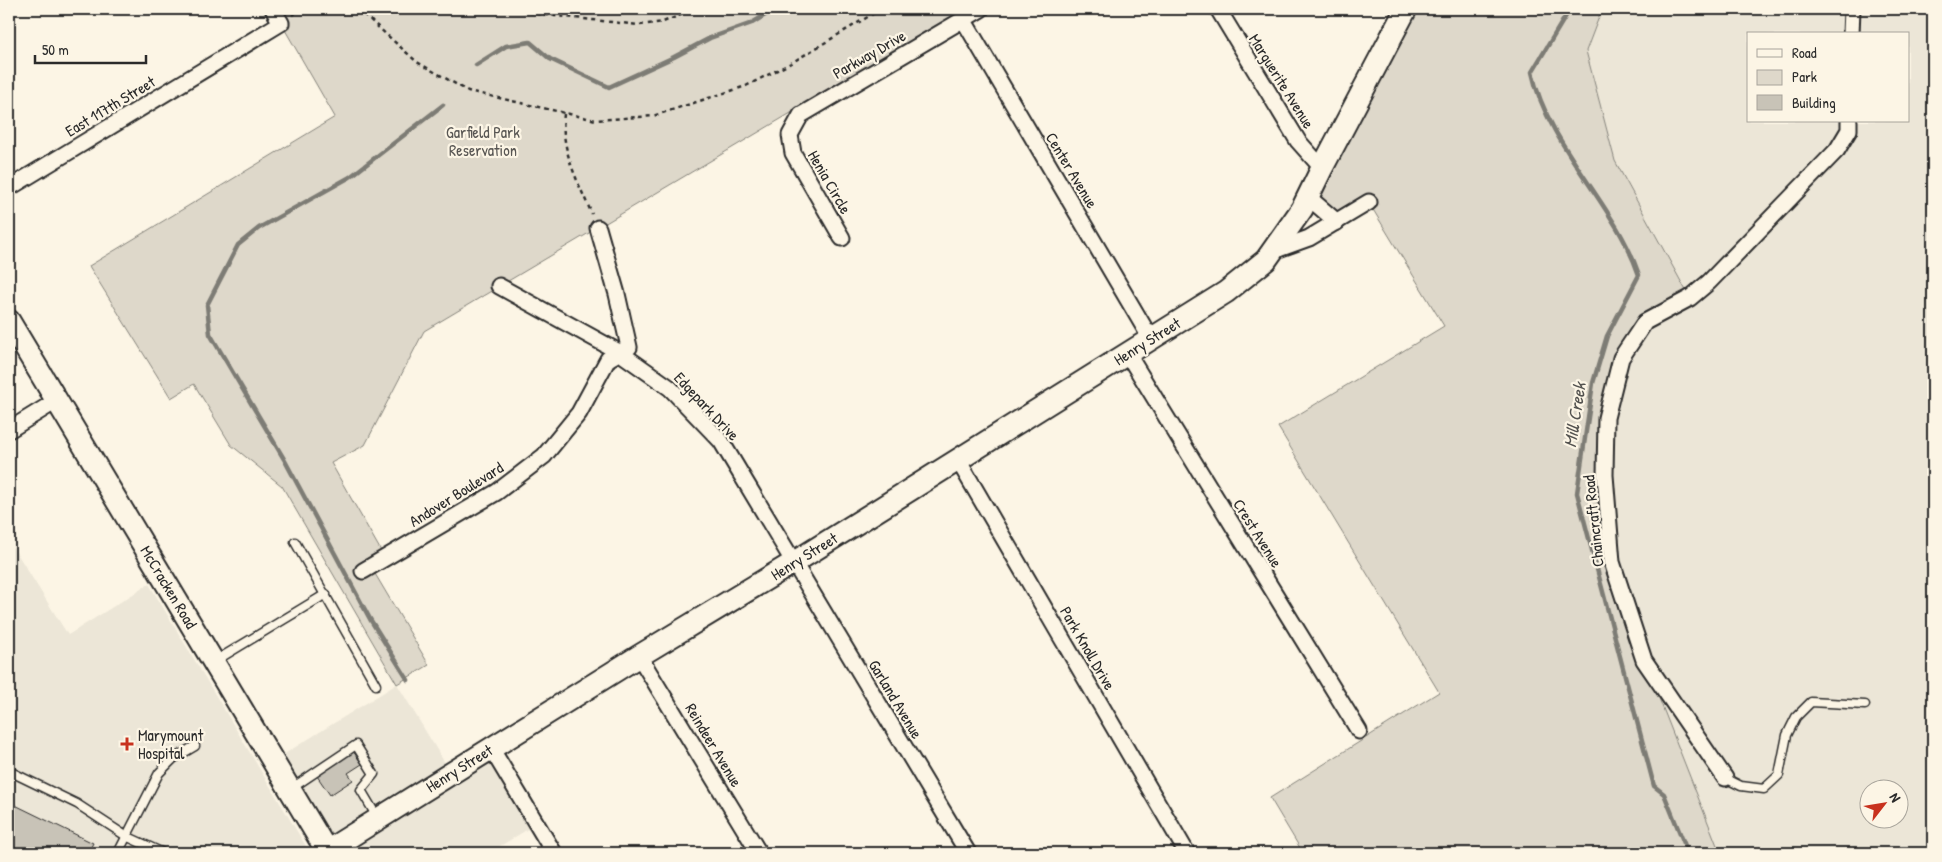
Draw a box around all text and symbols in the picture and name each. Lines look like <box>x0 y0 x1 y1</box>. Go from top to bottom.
street label: Parkway Drive <box>828 24 910 84</box>
street label: Marguerite Avenue <box>1244 29 1320 133</box>
scale bar <box>35 32 146 64</box>
legend <box>1747 32 1910 122</box>
text: 50 m <box>42 39 69 60</box>
text: Road <box>1792 42 1817 63</box>
text: Park <box>1792 66 1817 87</box>
street label: East 117th Street <box>61 70 160 142</box>
text: Building <box>1792 92 1836 113</box>
park label: Garfield Park Reservation <box>446 121 520 161</box>
street label: Center Avenue <box>1041 128 1104 212</box>
street label: Henia Circle <box>803 146 857 218</box>
street label: Henry Street <box>1109 312 1185 370</box>
street label: Edgepark Drive <box>669 367 745 446</box>
water label: Mill Creek <box>1557 379 1592 449</box>
street label: Andover Boulevard <box>405 456 507 532</box>
street label: Chaincraft Road <box>1577 474 1609 568</box>
street label: Crest Avenue <box>1228 494 1288 572</box>
street label: Henry Street <box>766 527 842 585</box>
street label: McCracken Road <box>136 541 202 633</box>
street label: Park Knoll Drive <box>1055 602 1121 694</box>
street label: Garland Avenue <box>864 655 929 743</box>
street label: Reindeer Avenue <box>680 699 748 791</box>
place label: Marymount Hospital <box>138 724 204 764</box>
marker: Marymount Hospital <box>120 737 134 751</box>
street label: Henry Street <box>421 739 497 797</box>
north arrow <box>1860 780 1910 830</box>
text: N <box>1886 789 1906 806</box>

